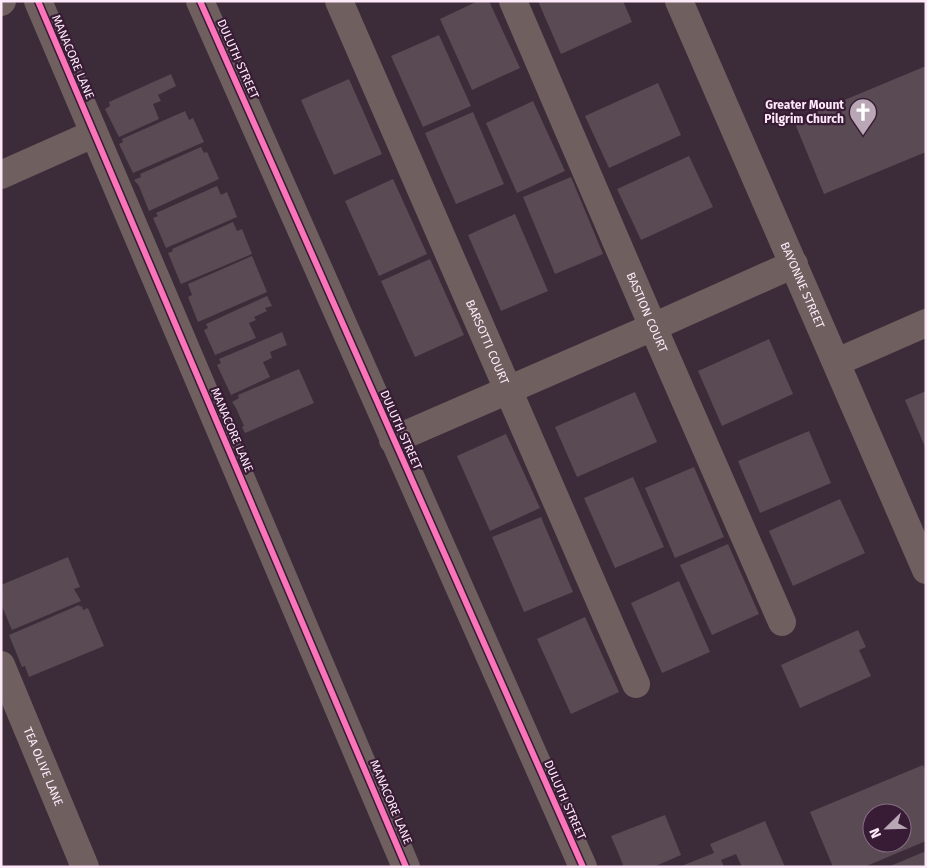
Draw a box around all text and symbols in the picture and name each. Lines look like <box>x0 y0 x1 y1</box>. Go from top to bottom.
street label: MANACORE LANE <box>49 13 97 101</box>
street label: DULUTH STREET <box>214 17 262 102</box>
church icon: Greater Mount Pilgrim Church <box>848 97 878 136</box>
place label: Greater Mount Pilgrim Church <box>764 98 844 126</box>
street label: BAYONNE STREET <box>778 240 828 331</box>
street label: BASTION COURT <box>623 270 671 355</box>
street label: BARSOTTI COURT <box>463 298 512 387</box>
street label: MANACORE LANE <box>208 386 256 474</box>
street label: DULUTH STREET <box>377 388 425 473</box>
street label: TEA OLIVE LANE <box>21 725 66 808</box>
street label: MANACORE LANE <box>367 758 415 846</box>
street label: DULUTH STREET <box>541 758 589 843</box>
north arrow <box>862 803 912 853</box>
text: N <box>866 825 885 840</box>

